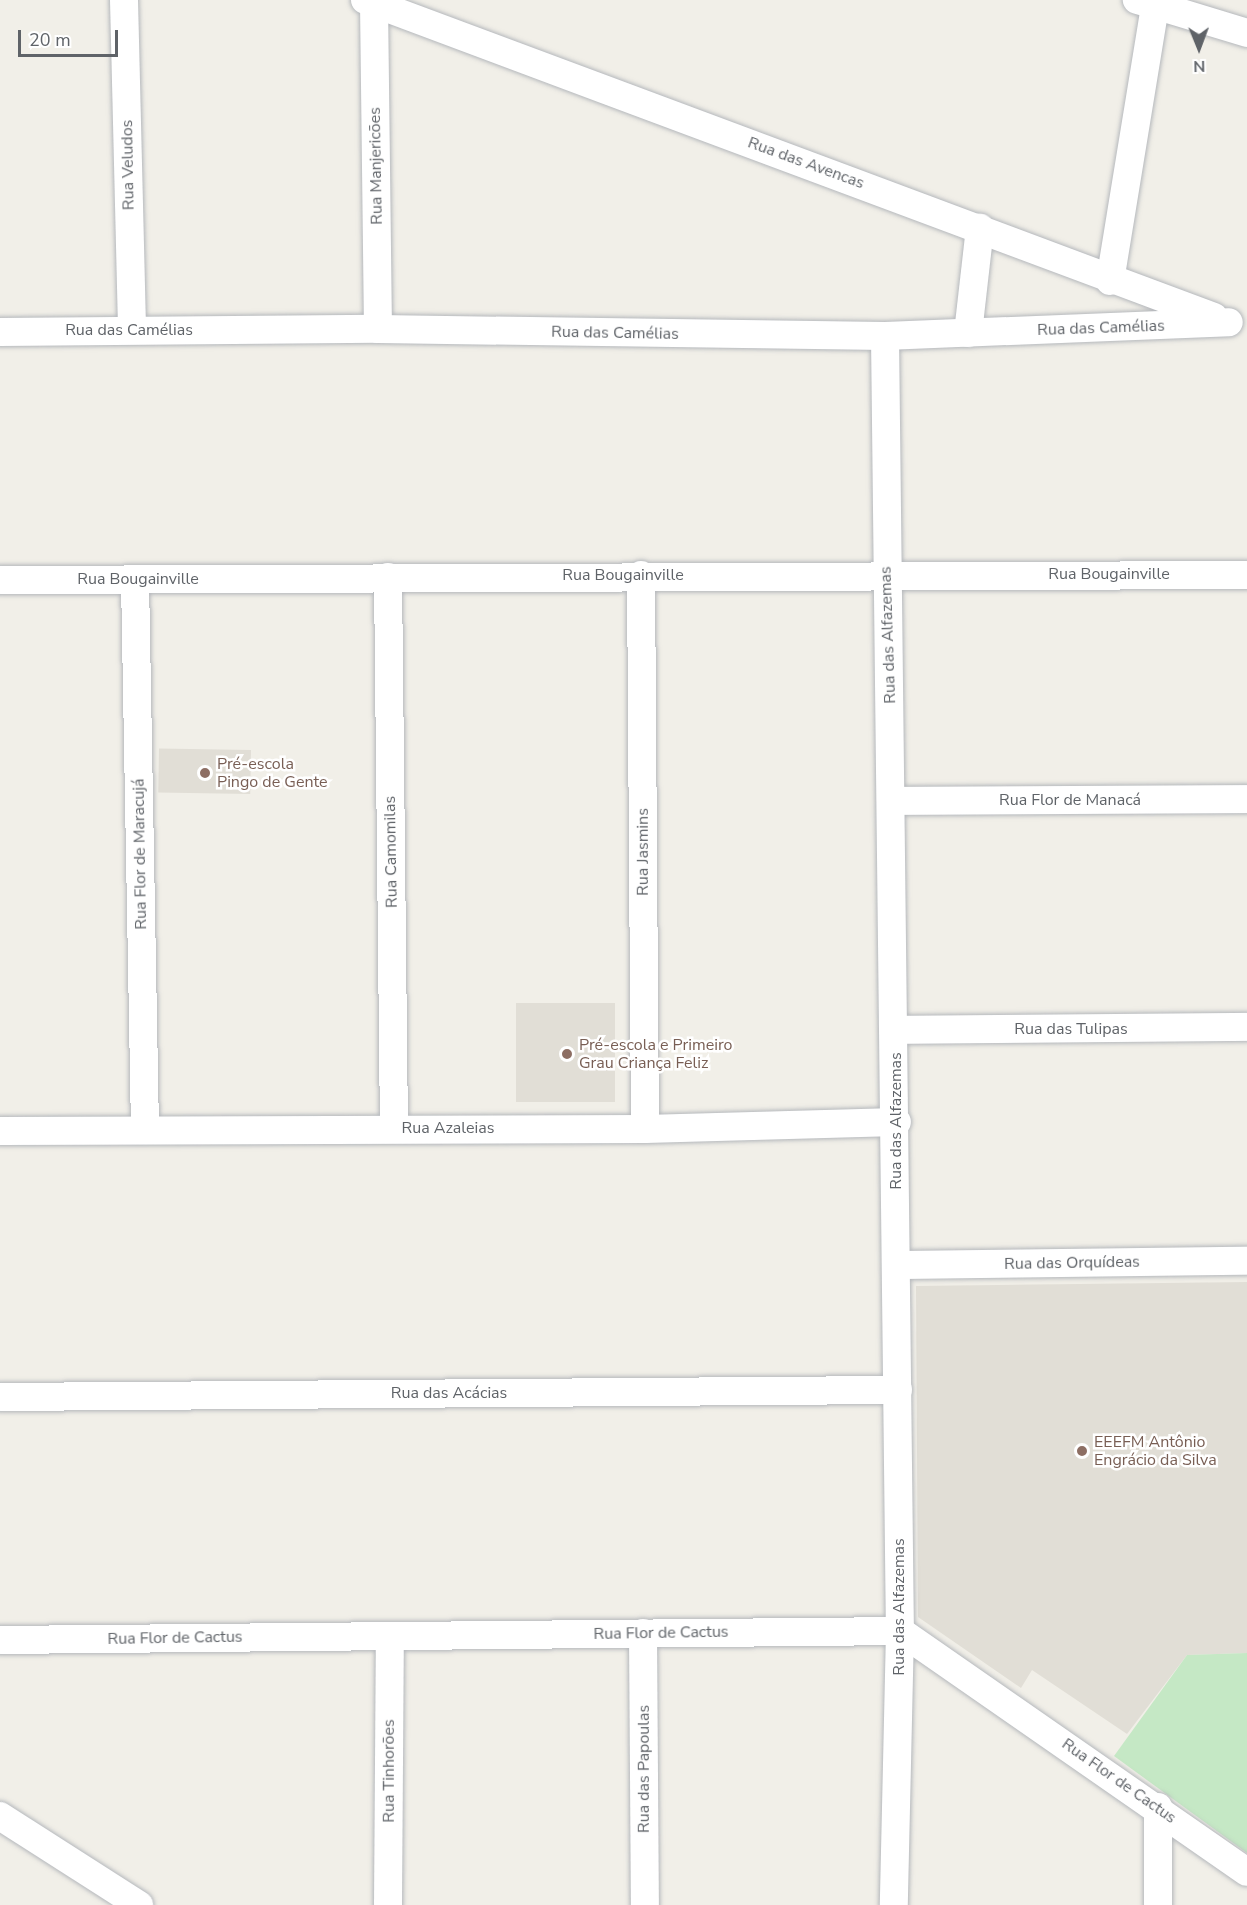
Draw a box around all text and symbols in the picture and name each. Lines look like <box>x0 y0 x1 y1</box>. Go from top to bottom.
scale bar <box>21 18 122 56</box>
north arrow <box>1169 18 1229 78</box>
text: 20 m <box>29 28 71 52</box>
text: N <box>1193 55 1205 77</box>
street label: Rua Manjericões <box>365 107 387 225</box>
street label: Rua Veludos <box>118 120 138 210</box>
street label: Rua das Avencas <box>745 133 867 193</box>
street label: Rua das Camélias <box>1037 316 1165 340</box>
street label: Rua das Camélias <box>65 320 193 340</box>
street label: Rua das Camélias <box>551 322 679 344</box>
street label: Rua Bougainville <box>1048 564 1170 584</box>
street label: Rua Bougainville <box>562 565 684 585</box>
street label: Rua das Alfazemas <box>876 566 900 704</box>
street label: Rua Bougainville <box>77 569 199 589</box>
place label: Pré-escola Pingo de Gente <box>217 754 328 792</box>
marker: Pré-escola Pingo de Gente <box>198 766 212 780</box>
street label: Rua Flor de Maracujá <box>129 778 151 930</box>
street label: Rua Flor de Manacá <box>999 790 1141 810</box>
street label: Rua Camomilas <box>380 796 402 908</box>
street label: Rua Jasmins <box>633 808 653 896</box>
street label: Rua das Tulipas <box>1014 1019 1128 1039</box>
place label: Pré-escola e Primeiro Grau Criança Feliz <box>579 1035 732 1073</box>
marker: Pré-escola e Primeiro Grau Criança Feliz <box>560 1047 574 1061</box>
street label: Rua das Alfazemas <box>886 1052 906 1190</box>
street label: Rua Azaleias <box>402 1118 494 1138</box>
street label: Rua das Orquídeas <box>1004 1252 1140 1274</box>
street label: Rua das Acácias <box>391 1383 507 1403</box>
place label: EEEFM Antônio Engrácio da Silva <box>1094 1432 1217 1470</box>
marker: EEEFM Antônio Engrácio da Silva <box>1075 1444 1089 1458</box>
street label: Rua das Alfazemas <box>889 1538 909 1676</box>
street label: Rua Flor de Cactus <box>593 1622 729 1644</box>
street label: Rua Flor de Cactus <box>107 1627 243 1649</box>
street label: Rua das Papoulas <box>634 1705 654 1833</box>
street label: Rua Tinhorões <box>379 1719 399 1823</box>
street label: Rua Flor de Cactus <box>1058 1734 1180 1828</box>

